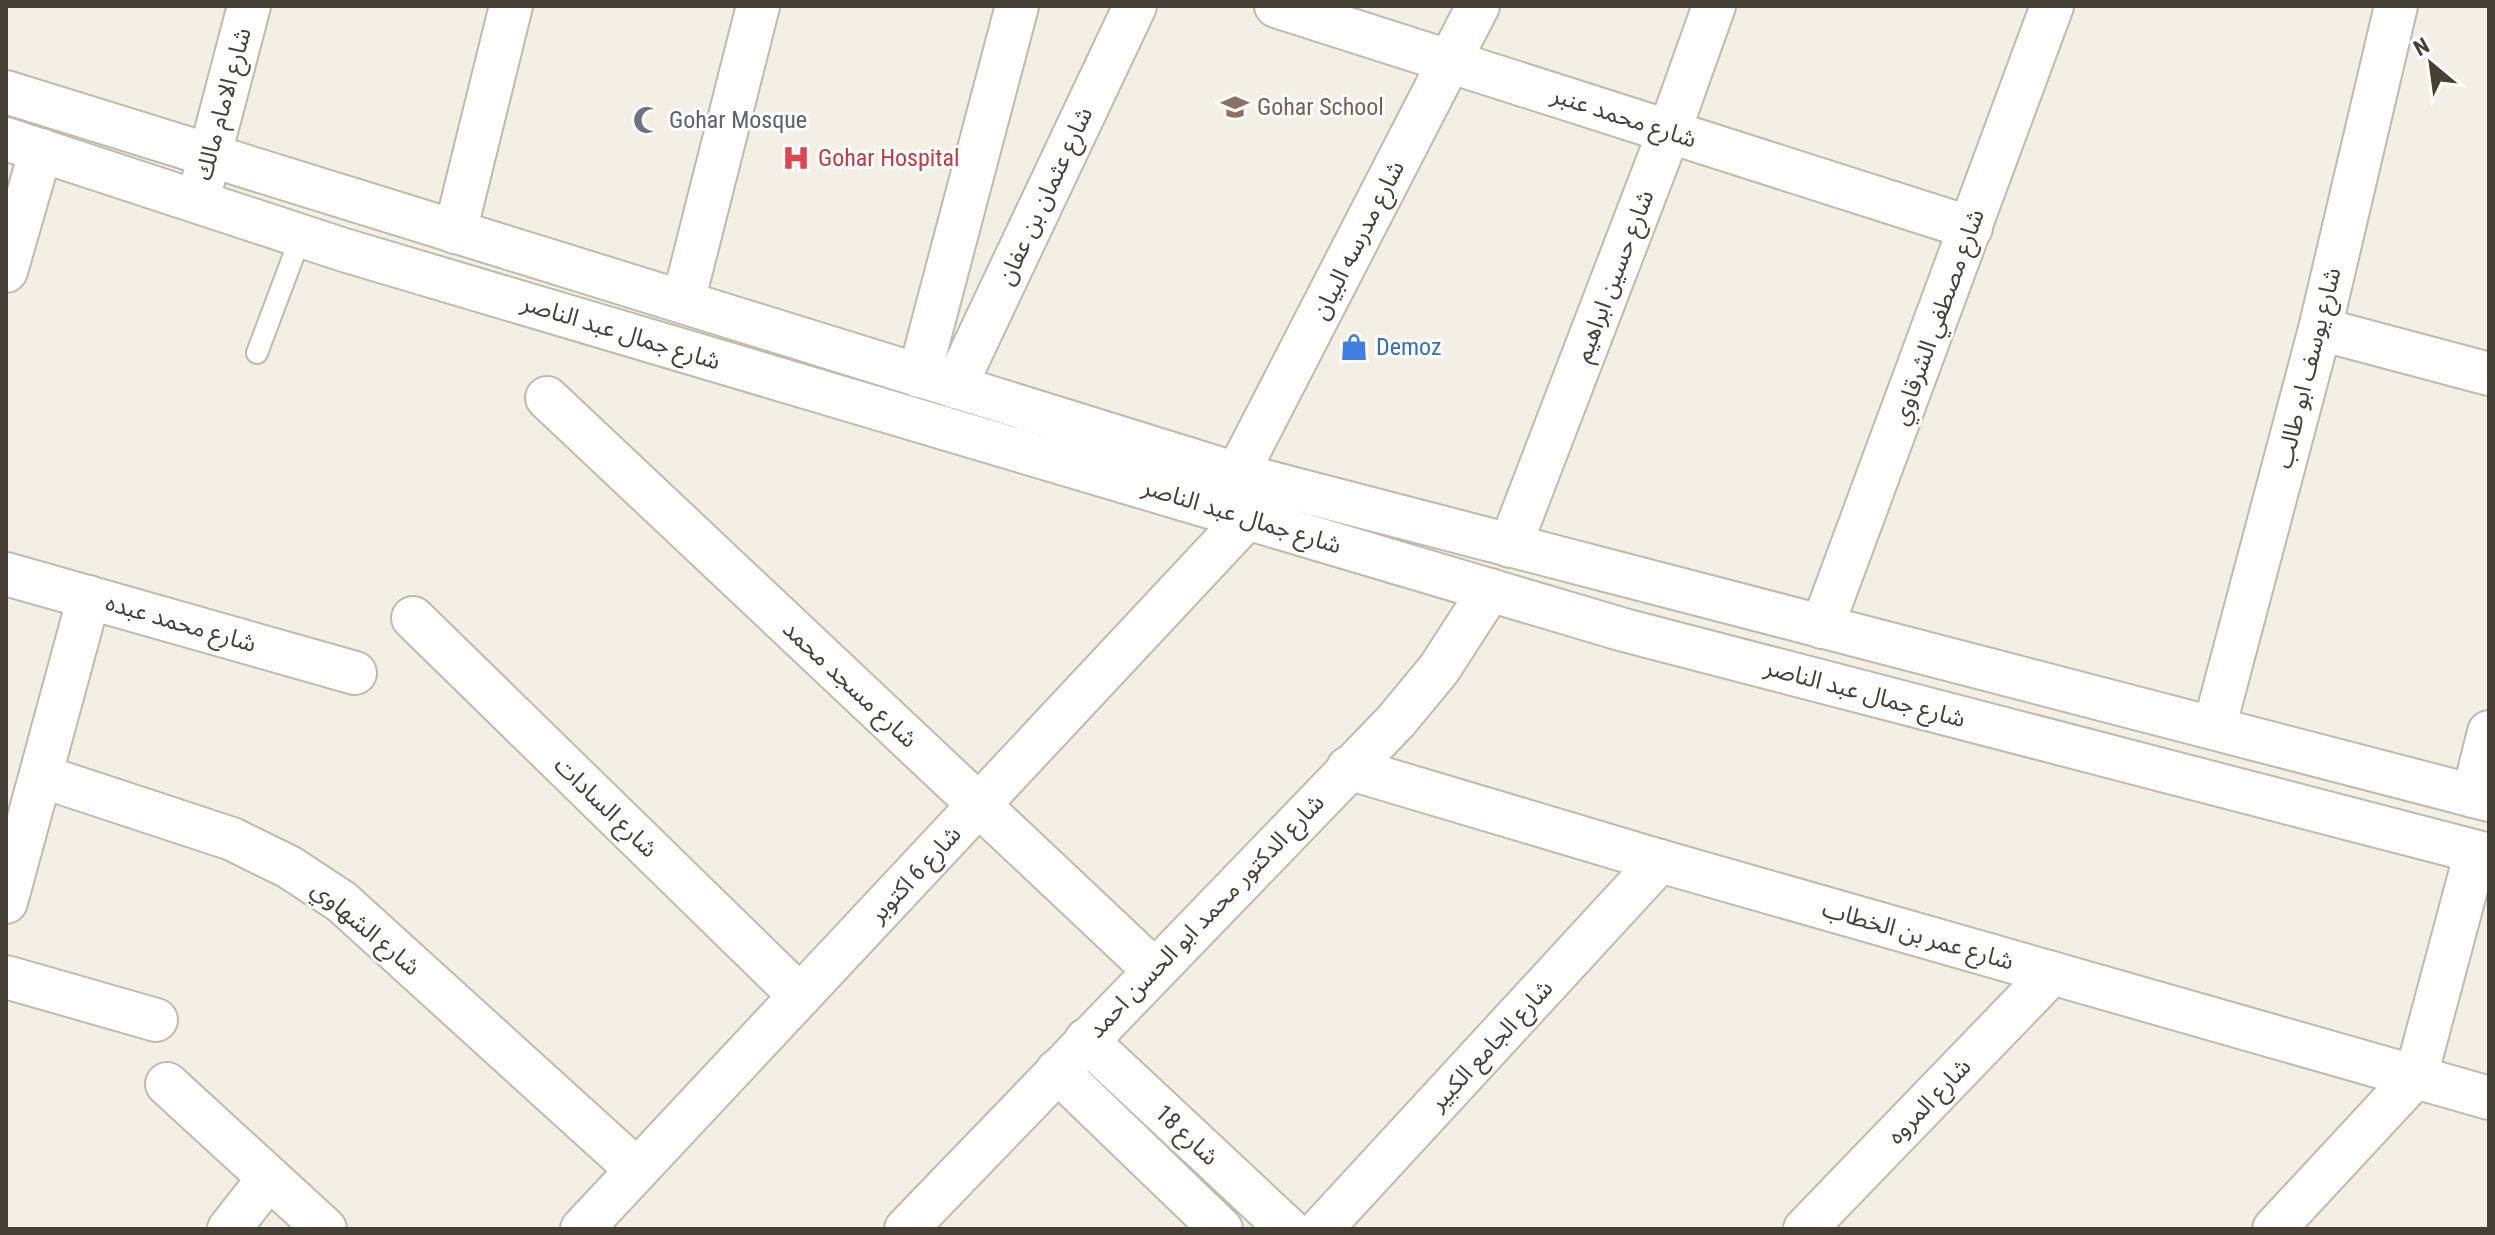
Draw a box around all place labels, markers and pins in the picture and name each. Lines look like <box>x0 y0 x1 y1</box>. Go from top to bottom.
school or university icon: Gohar School <box>1220 92 1250 122</box>
place label: Gohar School <box>1257 93 1384 121</box>
mosque icon: Gohar Mosque <box>632 105 662 135</box>
place label: Gohar Mosque <box>669 106 807 134</box>
hospital icon: Gohar Hospital <box>781 143 811 173</box>
place label: Gohar Hospital <box>818 144 959 172</box>
shop icon: Demoz <box>1339 332 1369 362</box>
place label: Demoz <box>1376 333 1441 361</box>

